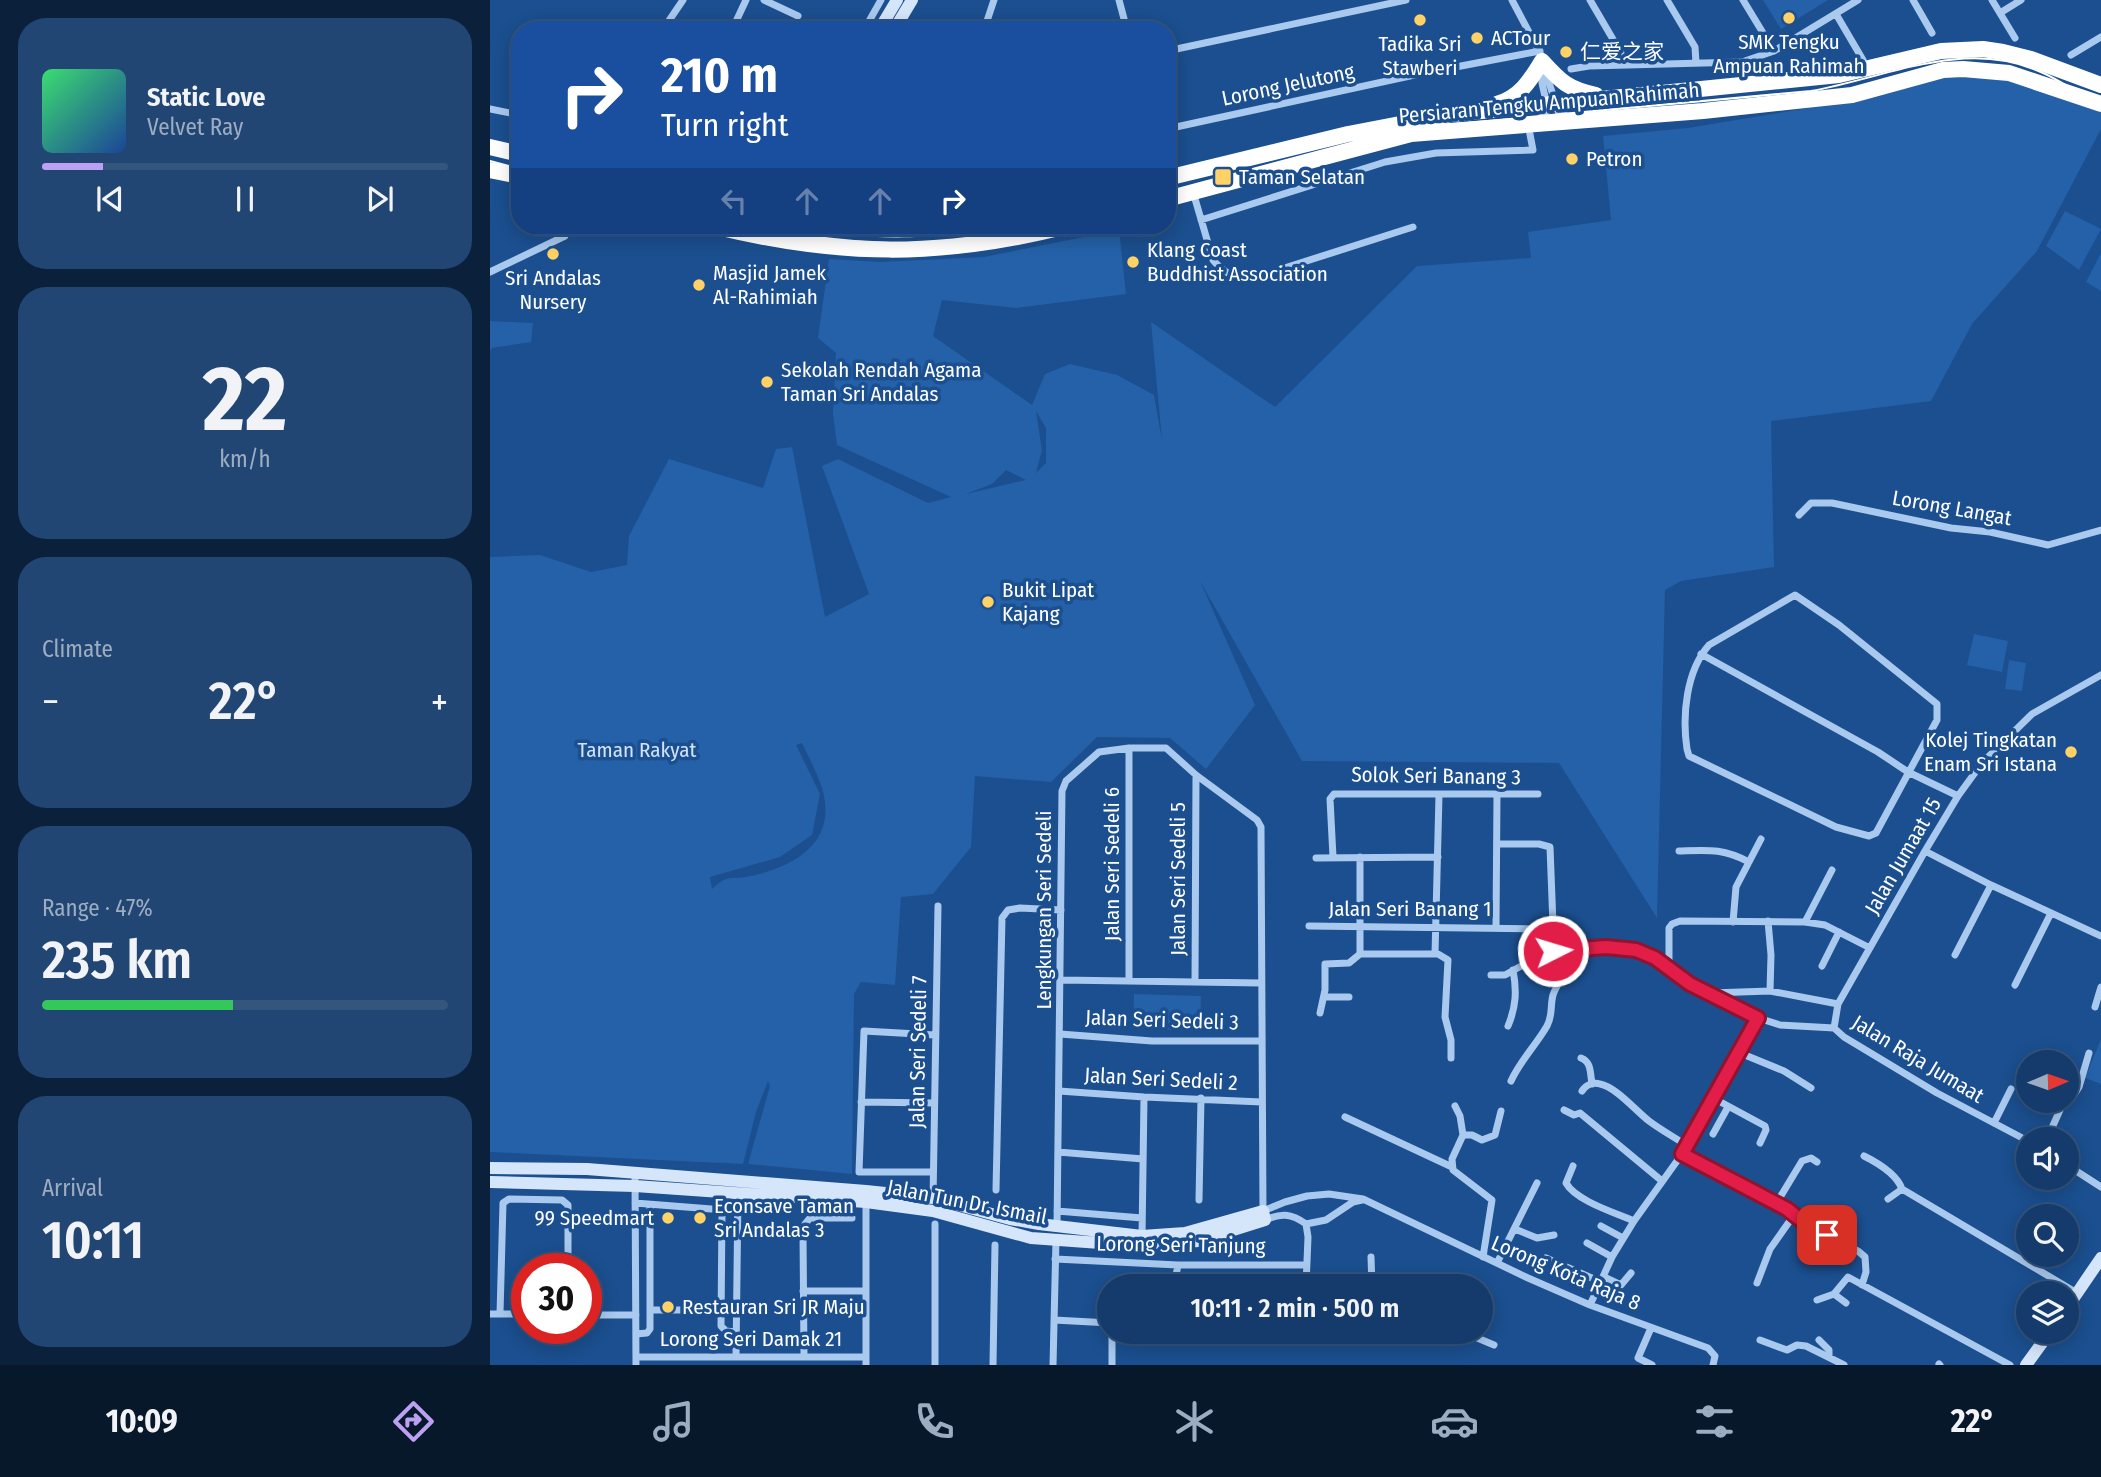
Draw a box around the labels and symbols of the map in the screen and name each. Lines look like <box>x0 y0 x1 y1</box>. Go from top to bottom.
marker: SMK Tengku Ampuan Rahimah <box>1781 10 1797 26</box>
marker: Tadika Sri Stawberi <box>1412 12 1428 28</box>
place label: ACTour <box>1491 25 1551 51</box>
place label: SMK Tengku Ampuan Rahimah <box>1713 29 1865 79</box>
marker: ACTour <box>1469 30 1485 46</box>
place label: Tadika Sri Stawberi <box>1378 31 1462 81</box>
place label: 仁爱之家 <box>1580 39 1664 65</box>
marker: 仁爱之家 <box>1558 44 1574 60</box>
street label: Lorong Jelutong <box>1219 58 1357 112</box>
street label: Persiaran Tengku Ampuan Rahimah <box>1398 77 1700 129</box>
place label: Petron <box>1586 146 1642 172</box>
marker: Petron <box>1564 151 1580 167</box>
place label: Taman Selatan <box>1239 164 1365 190</box>
marker: Taman Selatan <box>1213 167 1233 187</box>
place label: Klang Coast Buddhist Association <box>1147 237 1328 287</box>
marker: Sri Andalas Nursery <box>545 246 561 262</box>
marker: Klang Coast Buddhist Association <box>1125 254 1141 270</box>
place label: Masjid Jamek Al-Rahimiah <box>713 260 826 310</box>
place label: Sri Andalas Nursery <box>505 265 601 315</box>
marker: Masjid Jamek Al-Rahimiah <box>691 277 707 293</box>
place label: Sekolah Rendah Agama Taman Sri Andalas <box>781 357 982 407</box>
marker: Sekolah Rendah Agama Taman Sri Andalas <box>759 374 775 390</box>
street label: Lorong Langat <box>1890 485 2014 531</box>
place label: Bukit Lipat Kajang <box>1002 577 1094 627</box>
marker: Bukit Lipat Kajang <box>980 594 996 610</box>
place label: Kolej Tingkatan Enam Sri Istana <box>1924 727 2057 777</box>
park label: Taman Rakyat <box>578 737 697 763</box>
marker: Kolej Tingkatan Enam Sri Istana <box>2063 744 2079 760</box>
street label: Solok Seri Banang 3 <box>1351 762 1521 790</box>
street label: Jalan Seri Sedeli 6 <box>1099 787 1125 941</box>
street label: Jalan Jumaat 15 <box>1859 793 1947 919</box>
street label: Jalan Seri Sedeli 5 <box>1165 802 1191 956</box>
street label: Lengkungan Seri Sedeli <box>1031 810 1057 1010</box>
street label: Jalan Seri Banang 1 <box>1328 896 1492 922</box>
position arrow <box>1516 914 1590 988</box>
street label: Jalan Seri Sedeli 7 <box>904 975 932 1129</box>
street label: Jalan Seri Sedeli 3 <box>1085 1004 1239 1036</box>
street label: Jalan Raja Jumaat <box>1847 1009 1989 1109</box>
north arrow <box>2016 1050 2079 1113</box>
street label: Jalan Seri Sedeli 2 <box>1084 1062 1238 1096</box>
street label: Jalan Tun Dr. Ismail <box>885 1174 1050 1230</box>
place label: Econsave Taman Sri Andalas 3 <box>714 1193 854 1243</box>
place label: 99 Speedmart <box>534 1205 654 1231</box>
pin <box>1797 1205 1857 1265</box>
marker: 99 Speedmart <box>660 1210 676 1226</box>
marker: Econsave Taman Sri Andalas 3 <box>692 1210 708 1226</box>
street label: Lorong Kota Raja 8 <box>1487 1230 1645 1316</box>
street label: Lorong Seri Tanjung <box>1096 1231 1266 1259</box>
speed limit sign: 30 <box>511 1253 602 1344</box>
place label: Restauran Sri JR Maju <box>682 1294 865 1320</box>
marker: Restauran Sri JR Maju <box>660 1299 676 1315</box>
street label: Lorong Seri Damak 21 <box>660 1326 842 1352</box>

